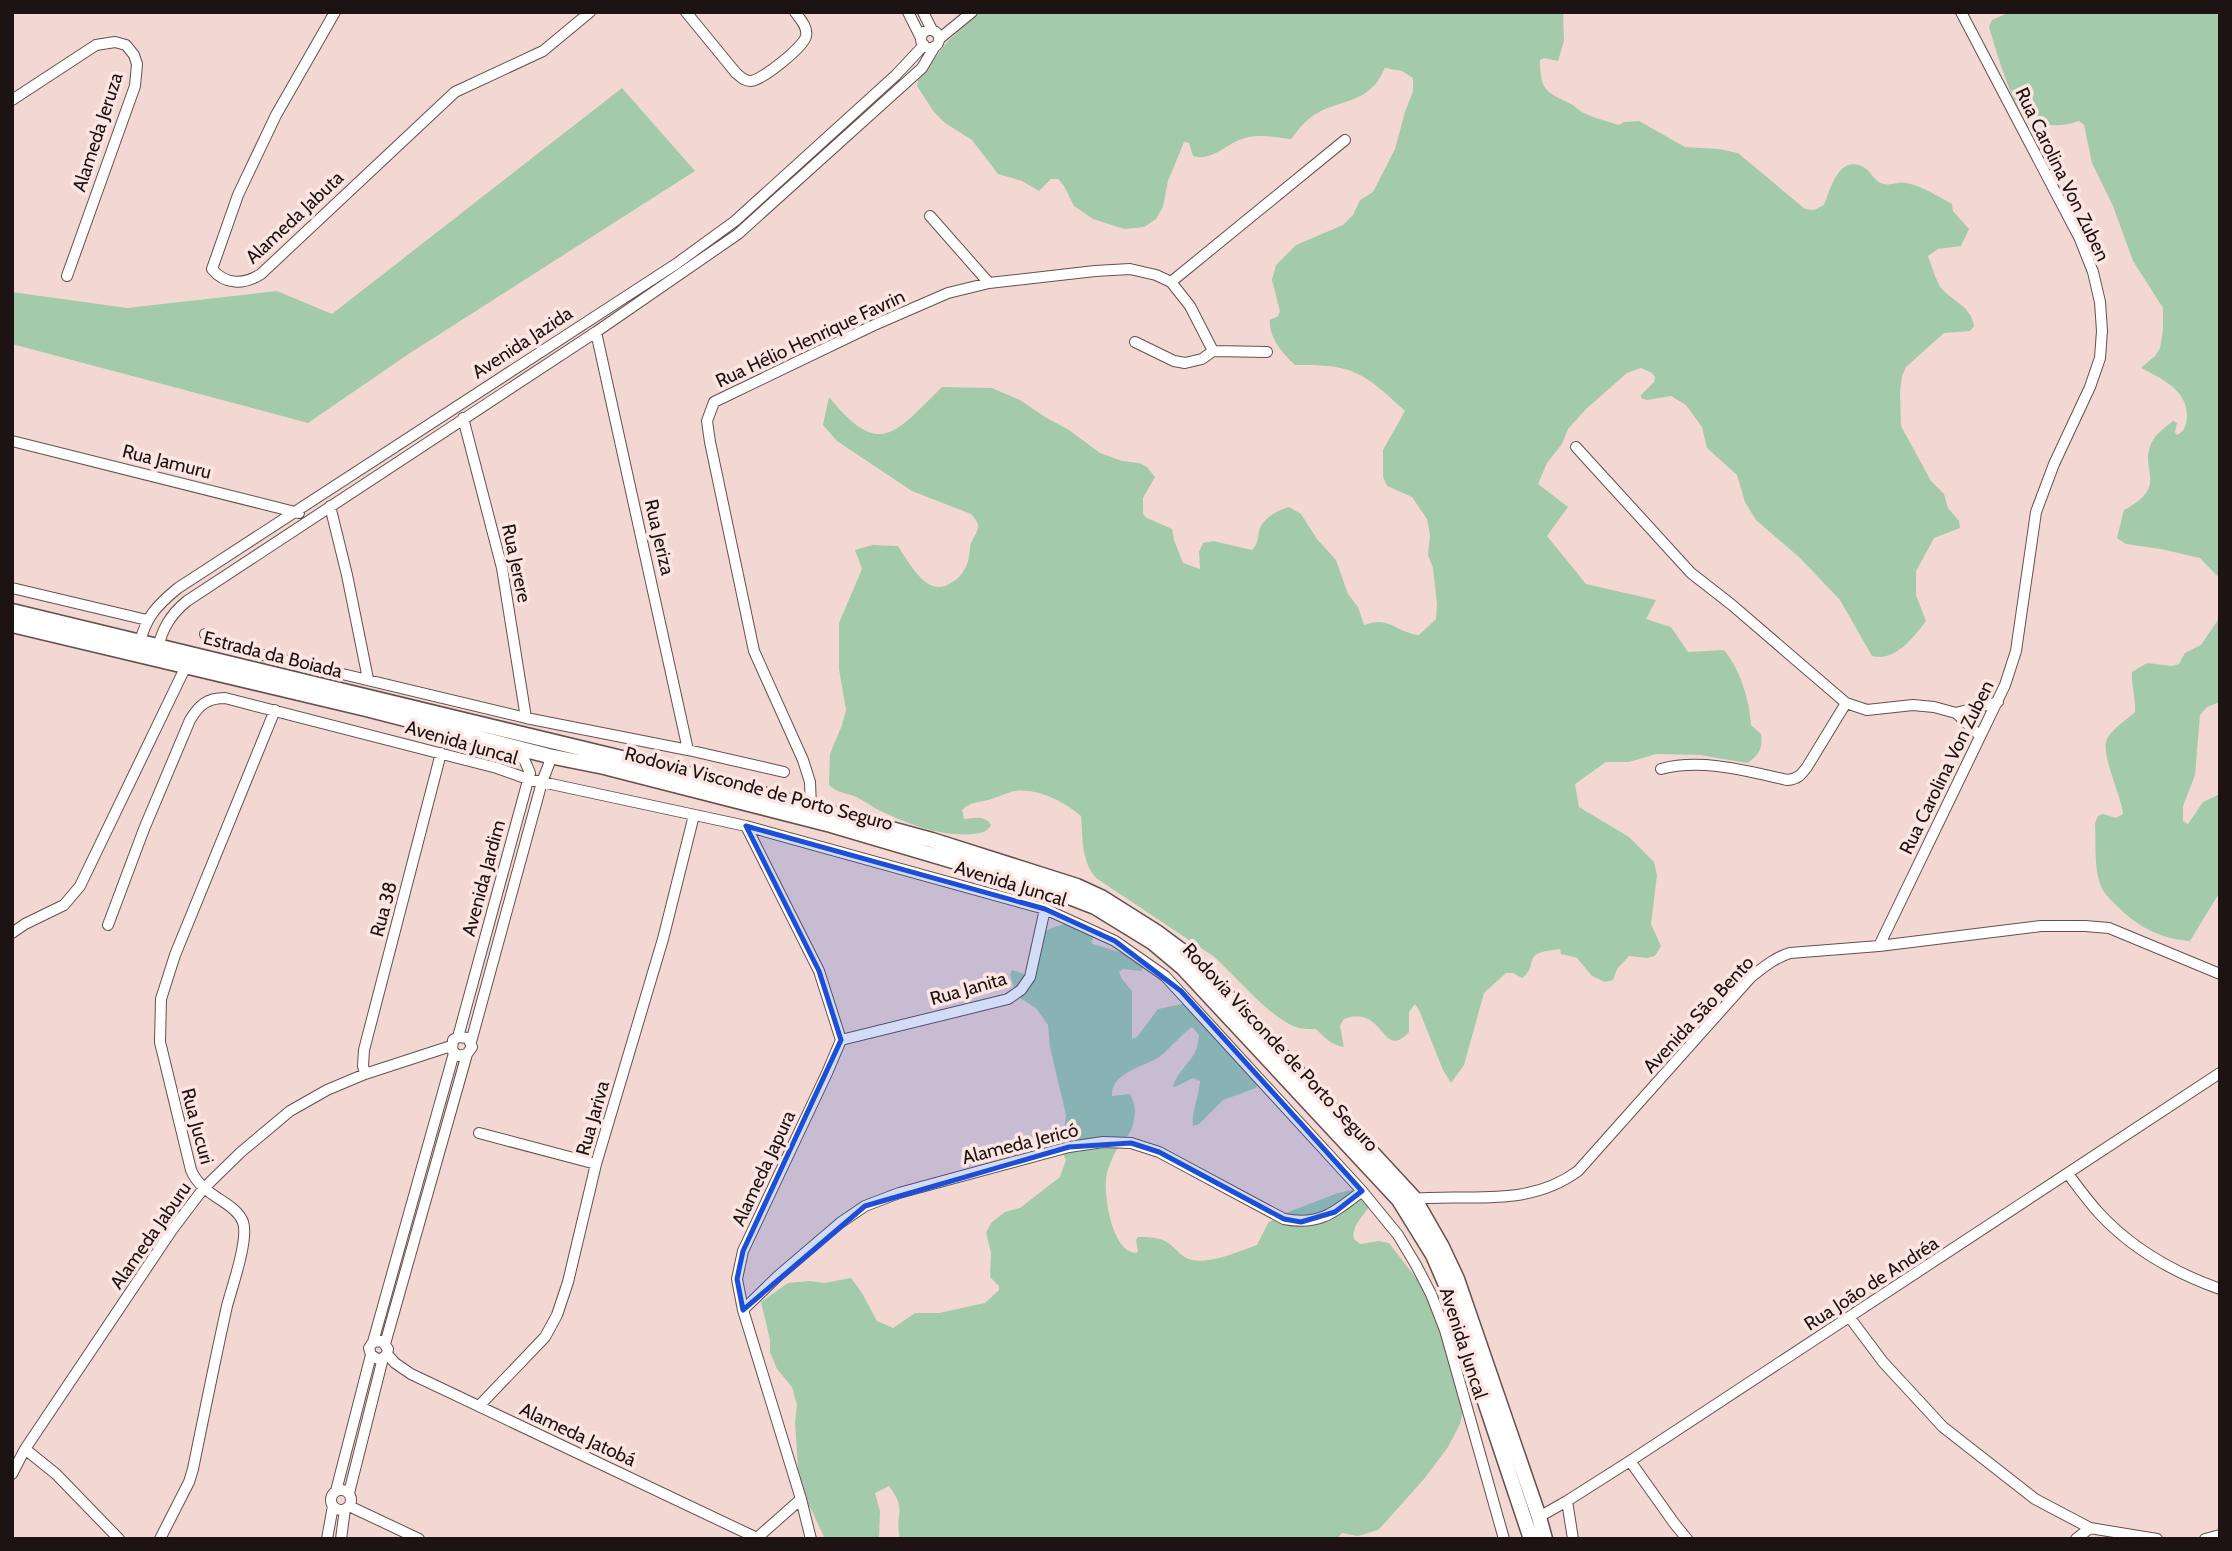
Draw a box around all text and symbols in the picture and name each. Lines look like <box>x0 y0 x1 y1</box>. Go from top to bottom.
street label: Alameda Jeruza <box>67 70 128 195</box>
street label: Rua Carolina Von Zuben <box>2010 84 2115 265</box>
street label: Alameda Jabuta <box>241 166 348 269</box>
street label: Rua Hélio Henrique Favrin <box>712 284 909 392</box>
street label: Avenida Jazida <box>468 301 577 383</box>
street label: Rua Jamuru <box>120 439 214 484</box>
street label: Rua Jeriza <box>640 497 679 577</box>
street label: Rua Jerere <box>497 522 536 605</box>
street label: Estrada da Boiada <box>201 626 345 683</box>
street label: Rua Carolina Von Zuben <box>1894 677 1999 858</box>
street label: Avenida Juncal <box>403 715 521 770</box>
street label: Rodovia Visconde de Porto Seguro <box>622 742 895 835</box>
street label: Avenida Jardim <box>457 818 510 939</box>
street label: Avenida Juncal <box>952 856 1070 912</box>
street label: Rua 38 <box>365 879 402 939</box>
street label: Rodovia Visconde de Porto Seguro <box>1178 938 1383 1156</box>
street label: Avenida São Bento <box>1638 951 1759 1078</box>
street label: Rua Janita <box>927 967 1009 1010</box>
street label: Rua Jariva <box>571 1078 614 1158</box>
street label: Rua Jucuri <box>176 1086 219 1167</box>
street label: Alameda Japura <box>727 1107 800 1230</box>
street label: Alameda Jericó <box>960 1118 1081 1169</box>
street label: Alameda Jaburu <box>105 1177 196 1293</box>
street label: Rua João de Andréa <box>1800 1231 1943 1335</box>
street label: Avenida Juncal <box>1435 1284 1493 1402</box>
street label: Alameda Jatobá <box>516 1398 640 1471</box>

